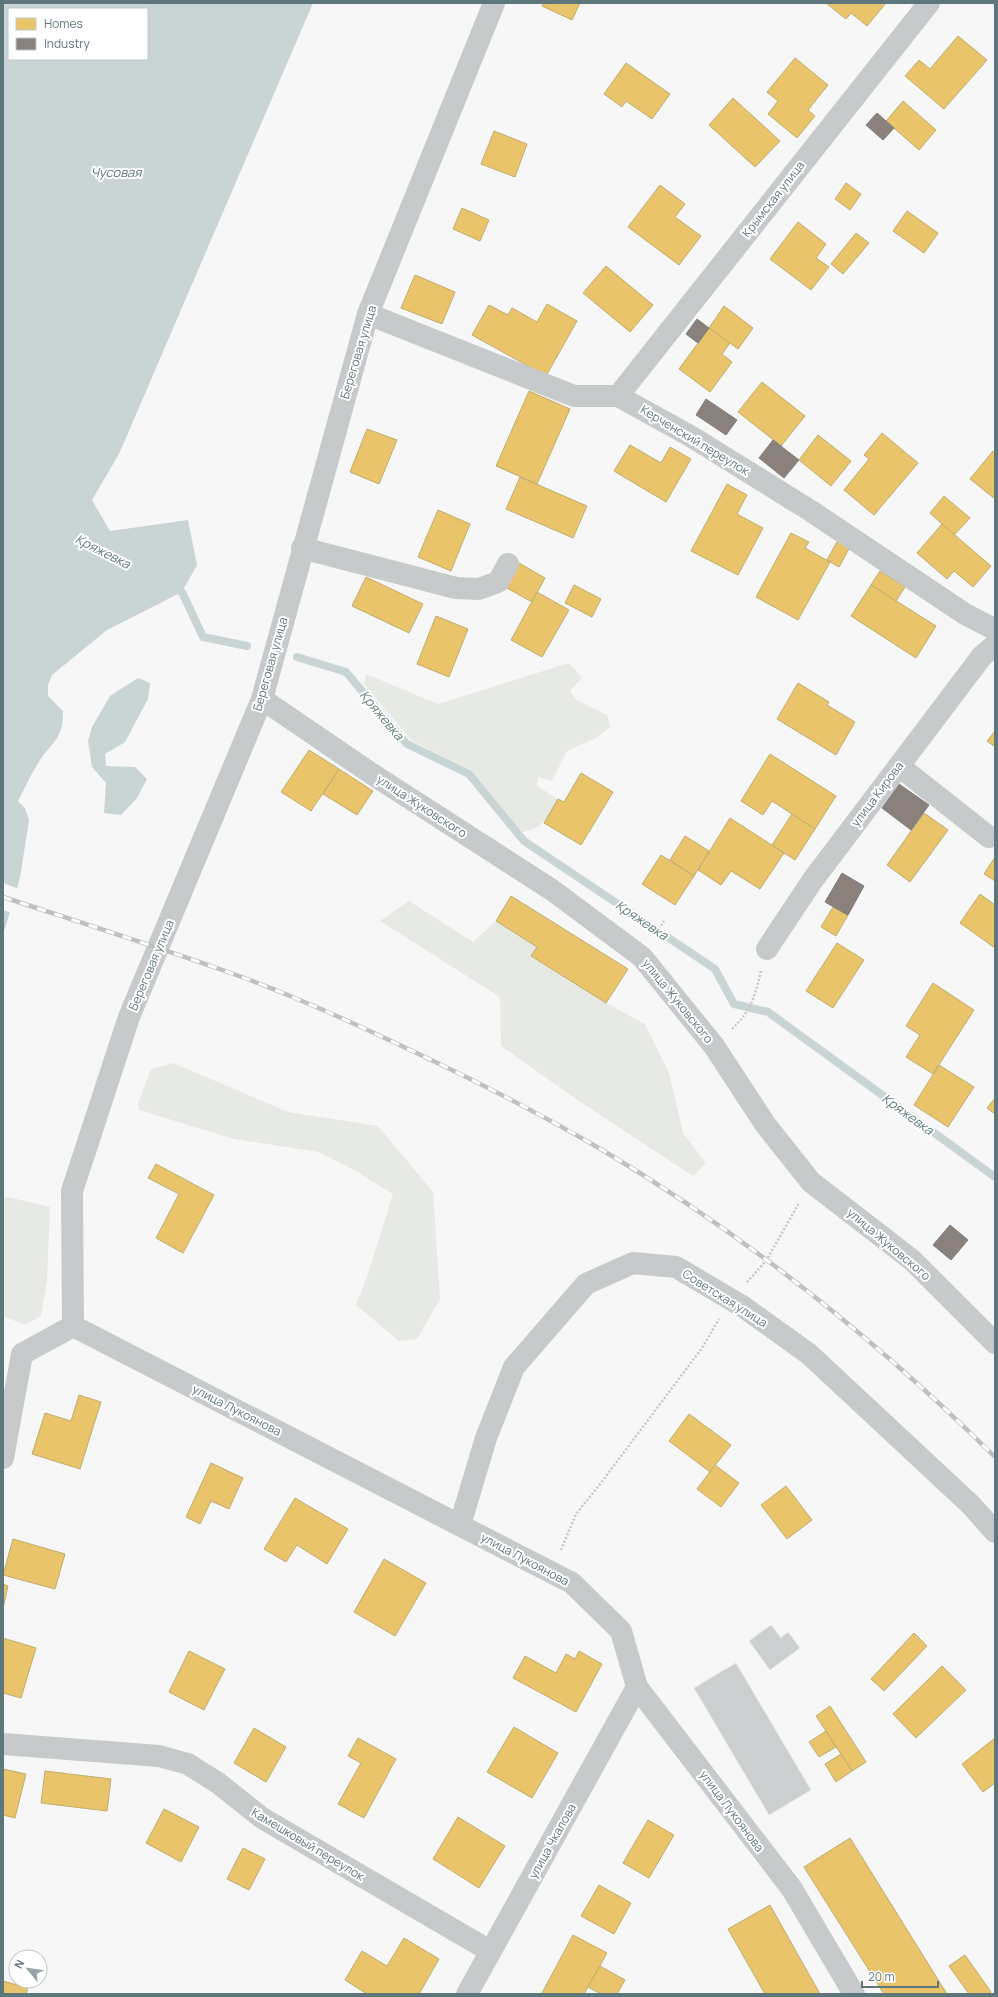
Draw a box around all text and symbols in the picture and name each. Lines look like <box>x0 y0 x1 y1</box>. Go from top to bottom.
legend <box>8 8 148 60</box>
text: Homes <box>44 15 83 32</box>
text: Industry <box>44 35 90 52</box>
street label: Крымская улица <box>738 157 808 241</box>
water label: Чусовая <box>90 163 143 181</box>
street label: Береговая улица <box>336 303 380 401</box>
street label: Керченский переулок <box>637 401 753 480</box>
water label: Кряжевка <box>72 529 134 573</box>
street label: Береговая улица <box>248 615 292 713</box>
water label: Кряжевка <box>356 686 409 744</box>
street label: улица Кирова <box>847 758 907 830</box>
street label: улица Жуковского <box>374 770 470 842</box>
water label: Кряжевка <box>612 896 672 945</box>
street label: Береговая улица <box>124 917 178 1013</box>
street label: улица Жуковского <box>639 955 717 1047</box>
water label: Кряжевка <box>879 1089 938 1139</box>
street label: улица Жуковского <box>844 1204 934 1284</box>
street label: Советская улица <box>679 1265 771 1331</box>
street label: улица Лукоянова <box>190 1380 284 1440</box>
street label: улица Лукоянова <box>478 1529 572 1589</box>
street label: улица Лукоянова <box>696 1767 768 1855</box>
street label: улица Чкалова <box>524 1800 580 1882</box>
street label: Камешковый переулок <box>248 1804 368 1885</box>
north arrow <box>8 1949 48 1989</box>
text: N <box>10 1957 27 1971</box>
scale bar <box>862 1963 938 1989</box>
text: 20 m <box>868 1968 895 1985</box>

